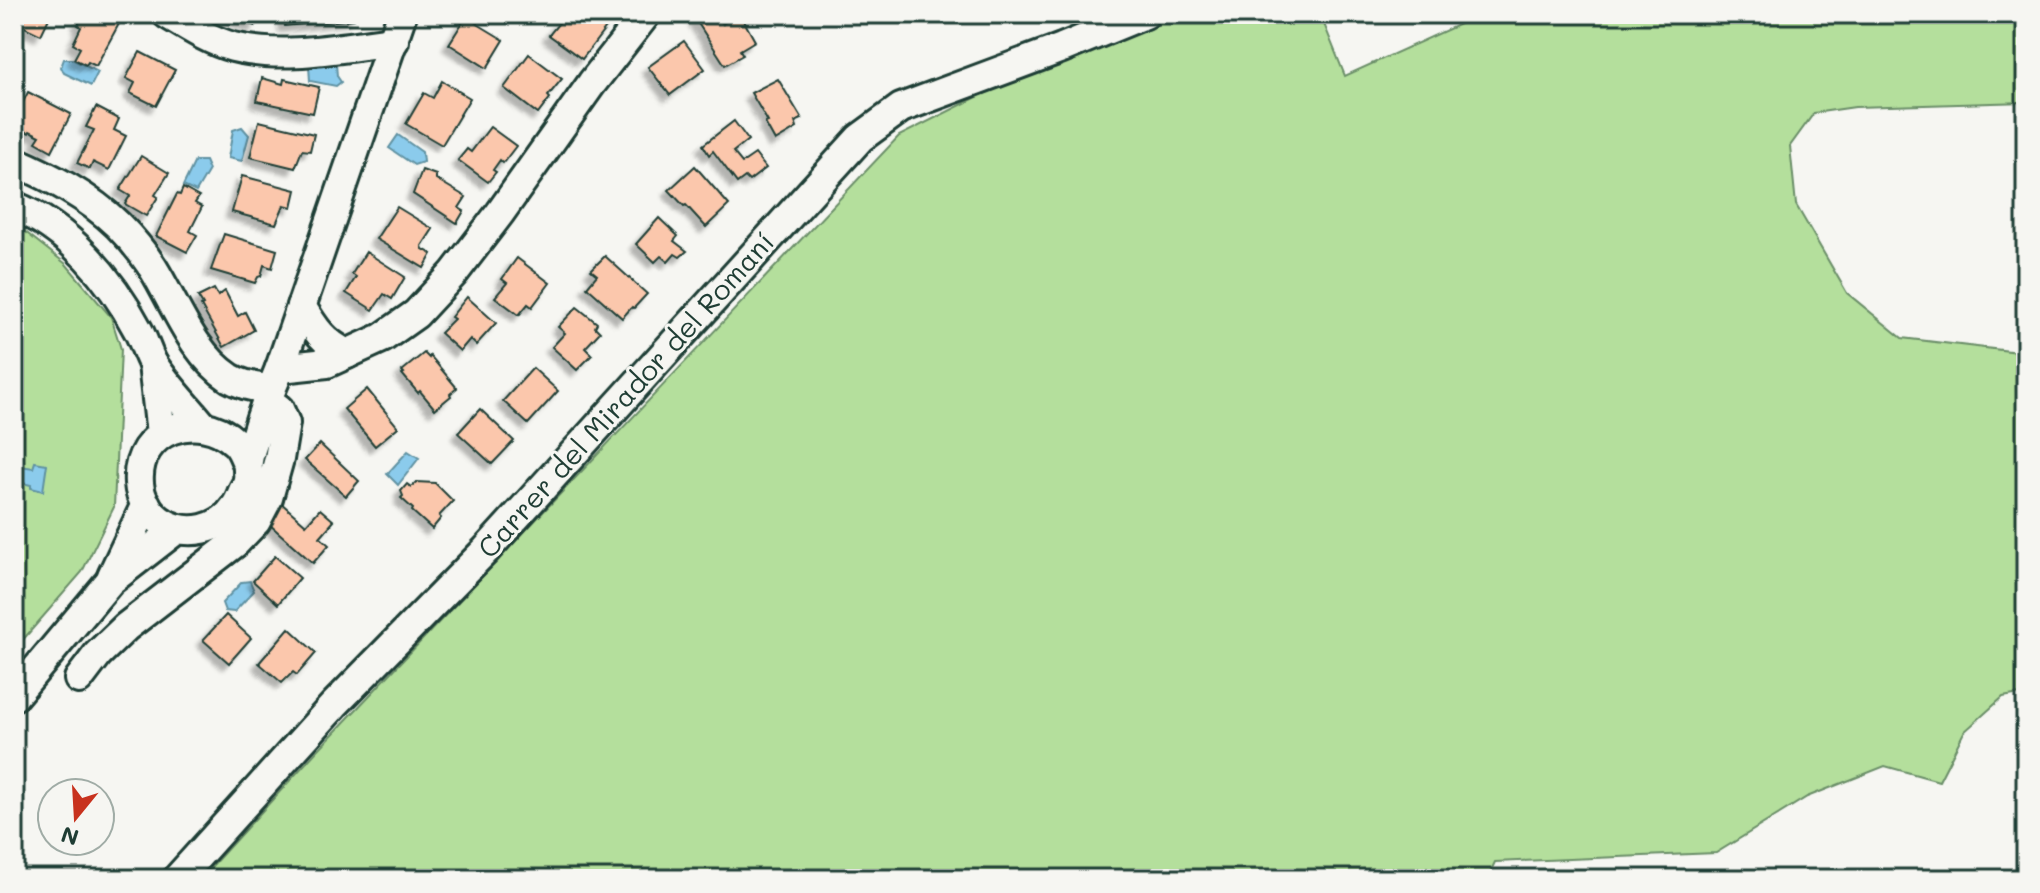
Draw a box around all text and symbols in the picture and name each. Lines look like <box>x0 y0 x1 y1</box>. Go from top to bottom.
street label: Carrer del Mirador del Romaní <box>469 224 781 565</box>
north arrow <box>36 777 116 857</box>
text: N <box>57 820 82 853</box>

